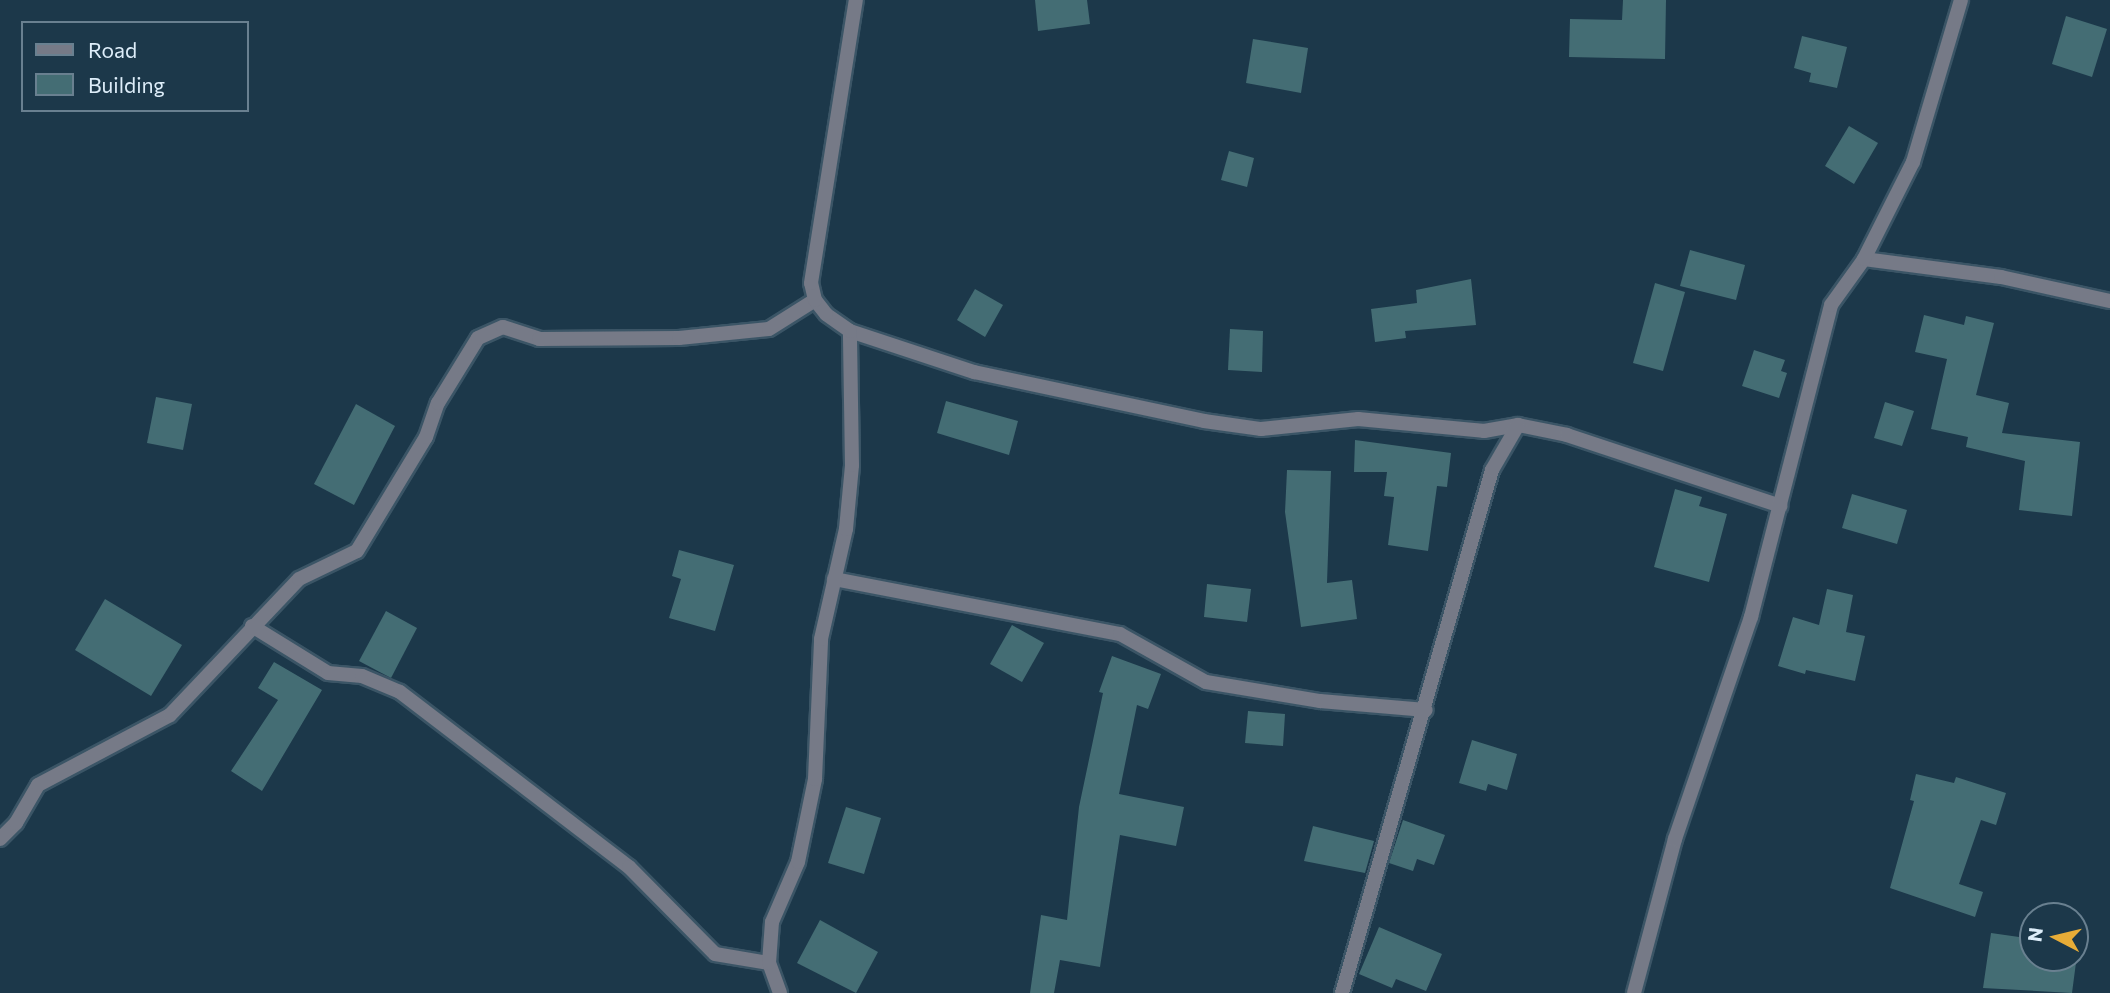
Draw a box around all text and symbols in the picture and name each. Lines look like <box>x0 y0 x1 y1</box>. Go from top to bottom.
legend <box>21 21 248 112</box>
text: Road <box>88 37 137 62</box>
text: Building <box>88 72 165 97</box>
north arrow <box>2019 902 2089 972</box>
text: N <box>2022 926 2047 943</box>

